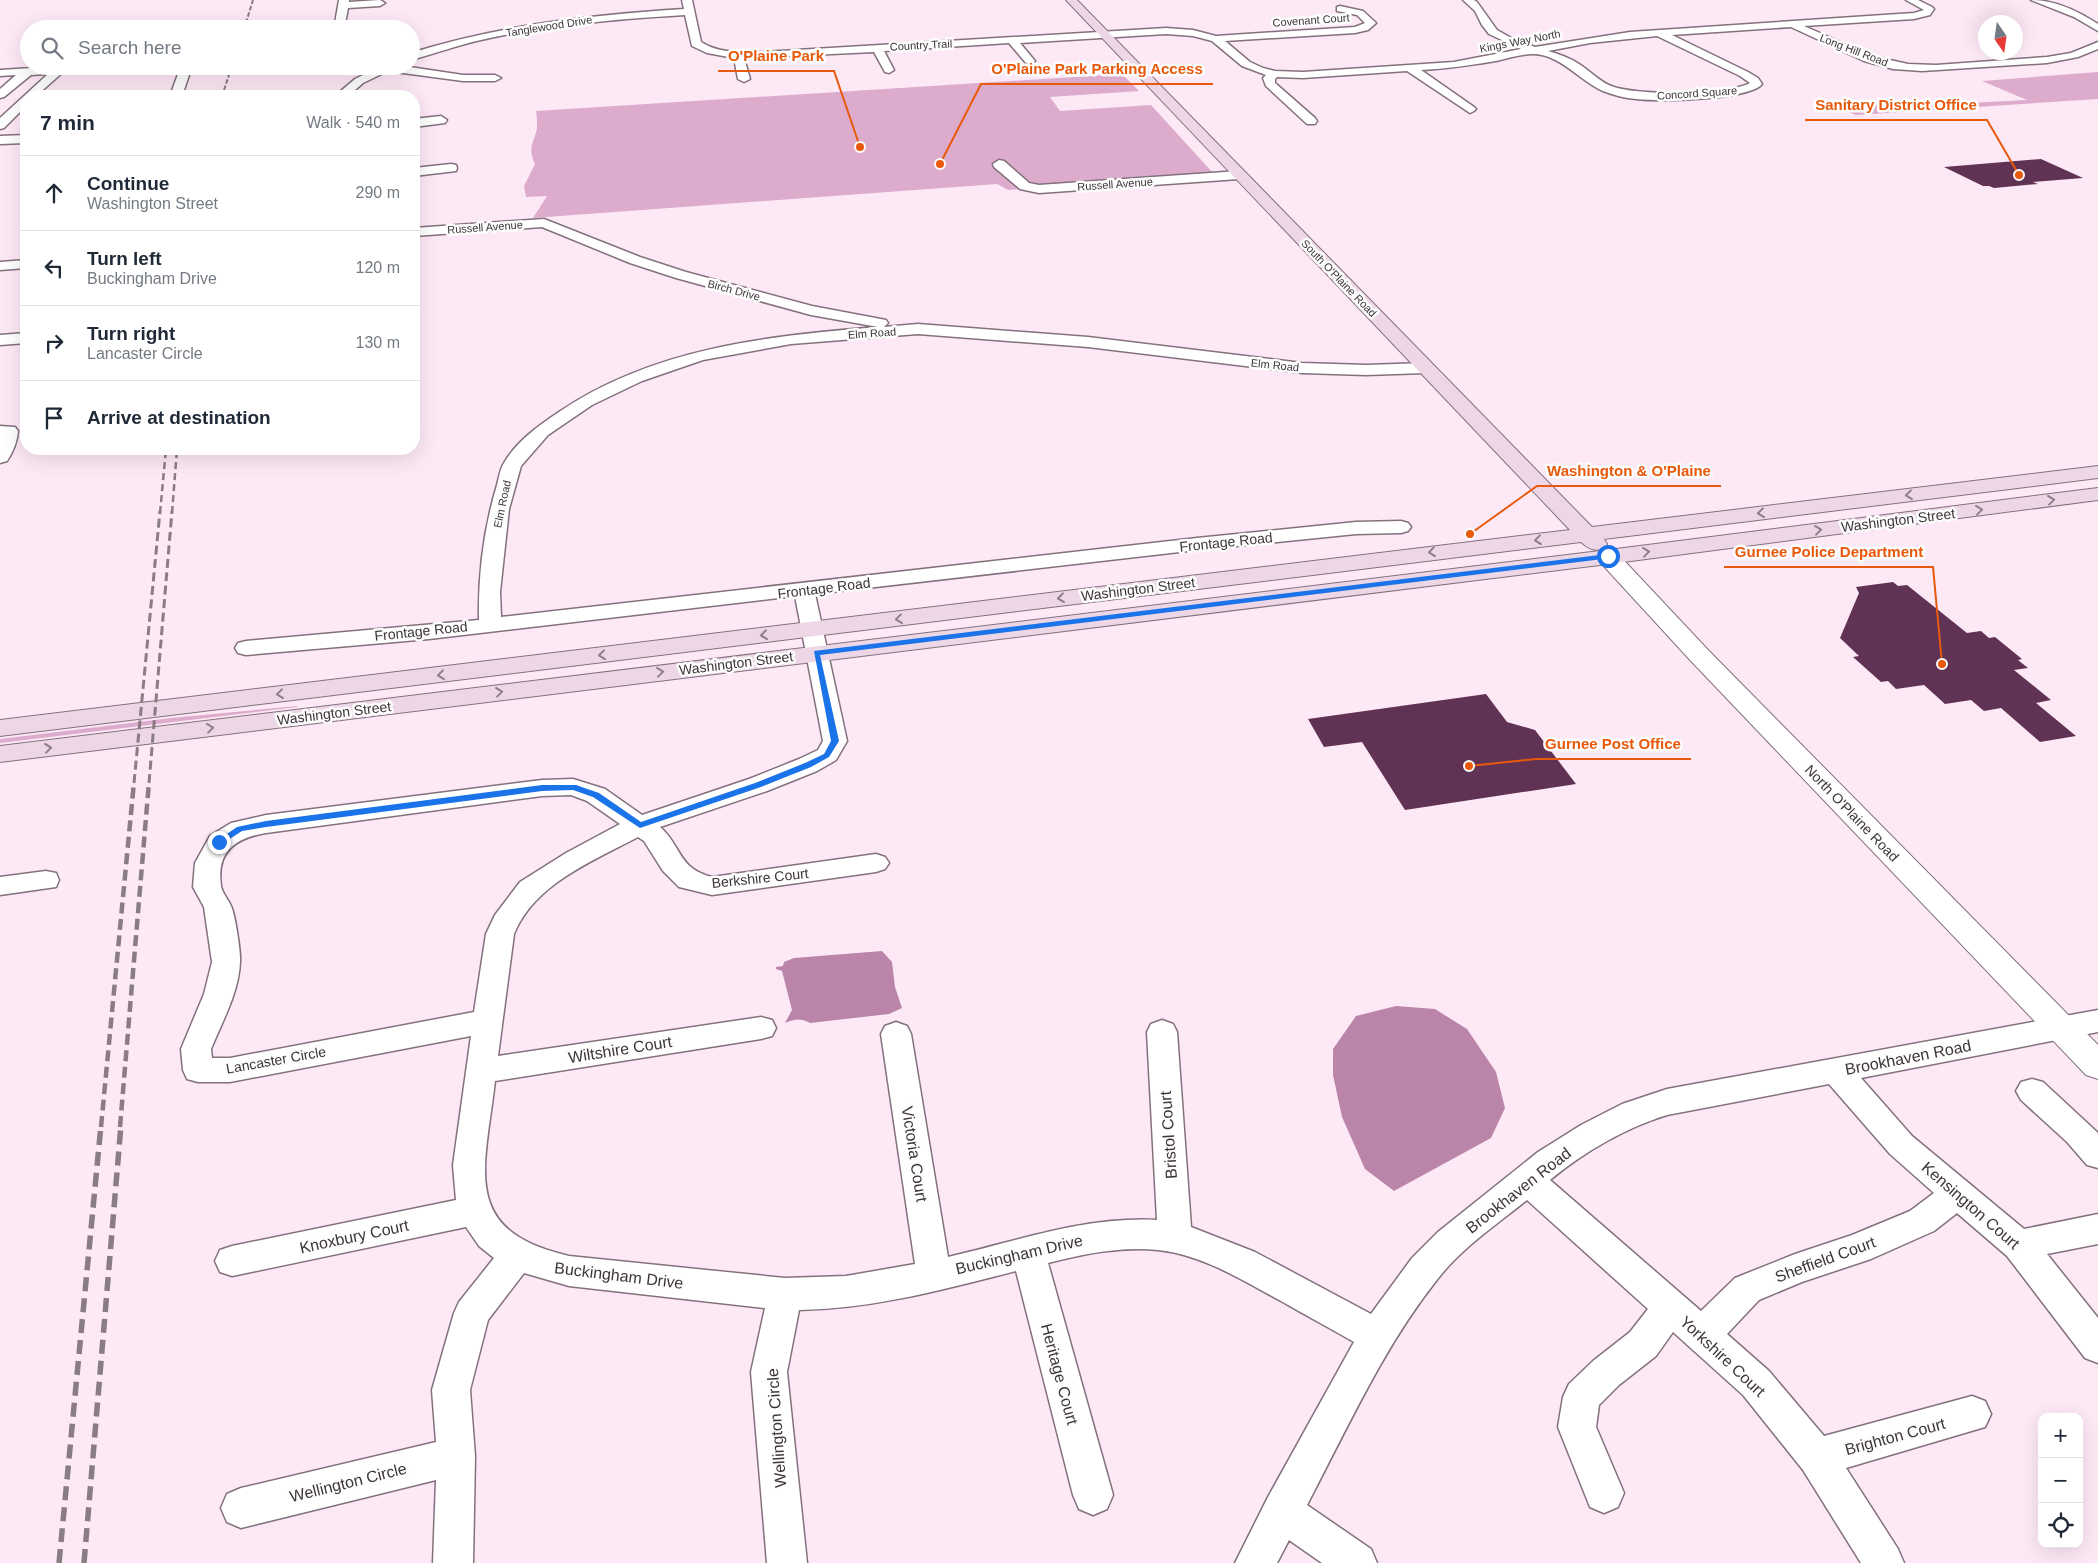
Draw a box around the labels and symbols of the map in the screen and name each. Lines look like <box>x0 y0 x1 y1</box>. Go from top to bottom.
street label: Covenant Court <box>1272 11 1350 29</box>
street label: Tanglewood Drive <box>505 13 593 39</box>
north arrow <box>1978 15 2023 60</box>
street label: Kings Way North <box>1479 27 1561 55</box>
street label: Long Hill Road <box>1818 31 1890 69</box>
street label: Country Trail <box>890 37 952 53</box>
callout: O'Plaine Park <box>718 41 834 71</box>
text: O'Plaine Park <box>728 47 825 64</box>
callout: O'Plaine Park Parking Access <box>981 54 1213 84</box>
text: O'Plaine Park Parking Access <box>991 60 1203 77</box>
street label: Concord Square <box>1657 84 1737 102</box>
callout: Sanitary District Office <box>1805 90 1987 120</box>
text: Sanitary District Office <box>1815 96 1977 113</box>
street label: Russell Avenue <box>1077 175 1153 193</box>
street label: Russell Avenue <box>447 218 523 236</box>
street label: South O'Plaine Road <box>1299 237 1379 319</box>
street label: Birch Drive <box>706 277 762 303</box>
street label: Elm Road <box>847 325 897 341</box>
street label: Elm Road <box>1250 357 1300 373</box>
callout: Washington & O'Plaine <box>1537 456 1721 486</box>
text: Washington & O'Plaine <box>1547 462 1711 479</box>
street label: Elm Road <box>491 479 513 529</box>
one-way arrow <box>1904 489 1912 500</box>
one-way arrow <box>2047 496 2055 506</box>
street label: Washington Street <box>1840 505 1956 535</box>
one-way arrow <box>1975 505 1983 516</box>
one-way arrow <box>1757 507 1765 518</box>
one-way arrow <box>1814 525 1822 536</box>
street label: Frontage Road <box>1179 529 1273 555</box>
one-way arrow <box>1534 534 1542 545</box>
callout: Gurnee Police Department <box>1724 537 1933 567</box>
text: Gurnee Police Department <box>1735 543 1923 560</box>
route start <box>1597 545 1620 568</box>
one-way arrow <box>1428 547 1437 557</box>
one-way arrow <box>1642 547 1650 558</box>
street label: Frontage Road <box>777 574 871 602</box>
street label: Washington Street <box>1080 574 1196 604</box>
one-way arrow <box>1056 593 1065 603</box>
one-way arrow <box>895 613 903 624</box>
street label: Frontage Road <box>374 618 468 644</box>
one-way arrow <box>759 629 767 640</box>
street label: Washington Street <box>678 648 794 678</box>
one-way arrow <box>598 649 606 660</box>
one-way arrow <box>657 667 665 678</box>
one-way arrow <box>437 669 445 679</box>
one-way arrow <box>495 687 503 698</box>
one-way arrow <box>275 689 284 699</box>
street label: Washington Street <box>276 698 392 728</box>
one-way arrow <box>206 723 214 734</box>
callout: Gurnee Post Office <box>1536 729 1691 759</box>
text: Gurnee Post Office <box>1545 735 1681 752</box>
one-way arrow <box>45 743 53 754</box>
street label: North O'Plaine Road <box>1802 761 1902 865</box>
route end <box>208 831 231 854</box>
street label: Berkshire Court <box>711 865 809 891</box>
street label: Wiltshire Court <box>567 1033 674 1066</box>
street label: Brookhaven Road <box>1844 1037 1973 1078</box>
street label: Lancaster Circle <box>225 1043 327 1077</box>
street label: Bristol Court <box>1157 1090 1180 1179</box>
street label: Victoria Court <box>899 1105 931 1204</box>
street label: Brookhaven Road <box>1463 1144 1574 1237</box>
street label: Kensington Court <box>1918 1158 2023 1253</box>
street label: Knoxbury Court <box>298 1217 411 1256</box>
street label: Buckingham Drive <box>954 1232 1084 1277</box>
street label: Sheffield Court <box>1773 1233 1878 1286</box>
street label: Buckingham Drive <box>553 1259 685 1292</box>
street label: Yorkshire Court <box>1677 1313 1769 1400</box>
street label: Heritage Court <box>1038 1322 1081 1427</box>
street label: Wellington Circle <box>764 1368 789 1488</box>
street label: Brighton Court <box>1843 1415 1948 1458</box>
street label: Wellington Circle <box>288 1460 408 1505</box>

